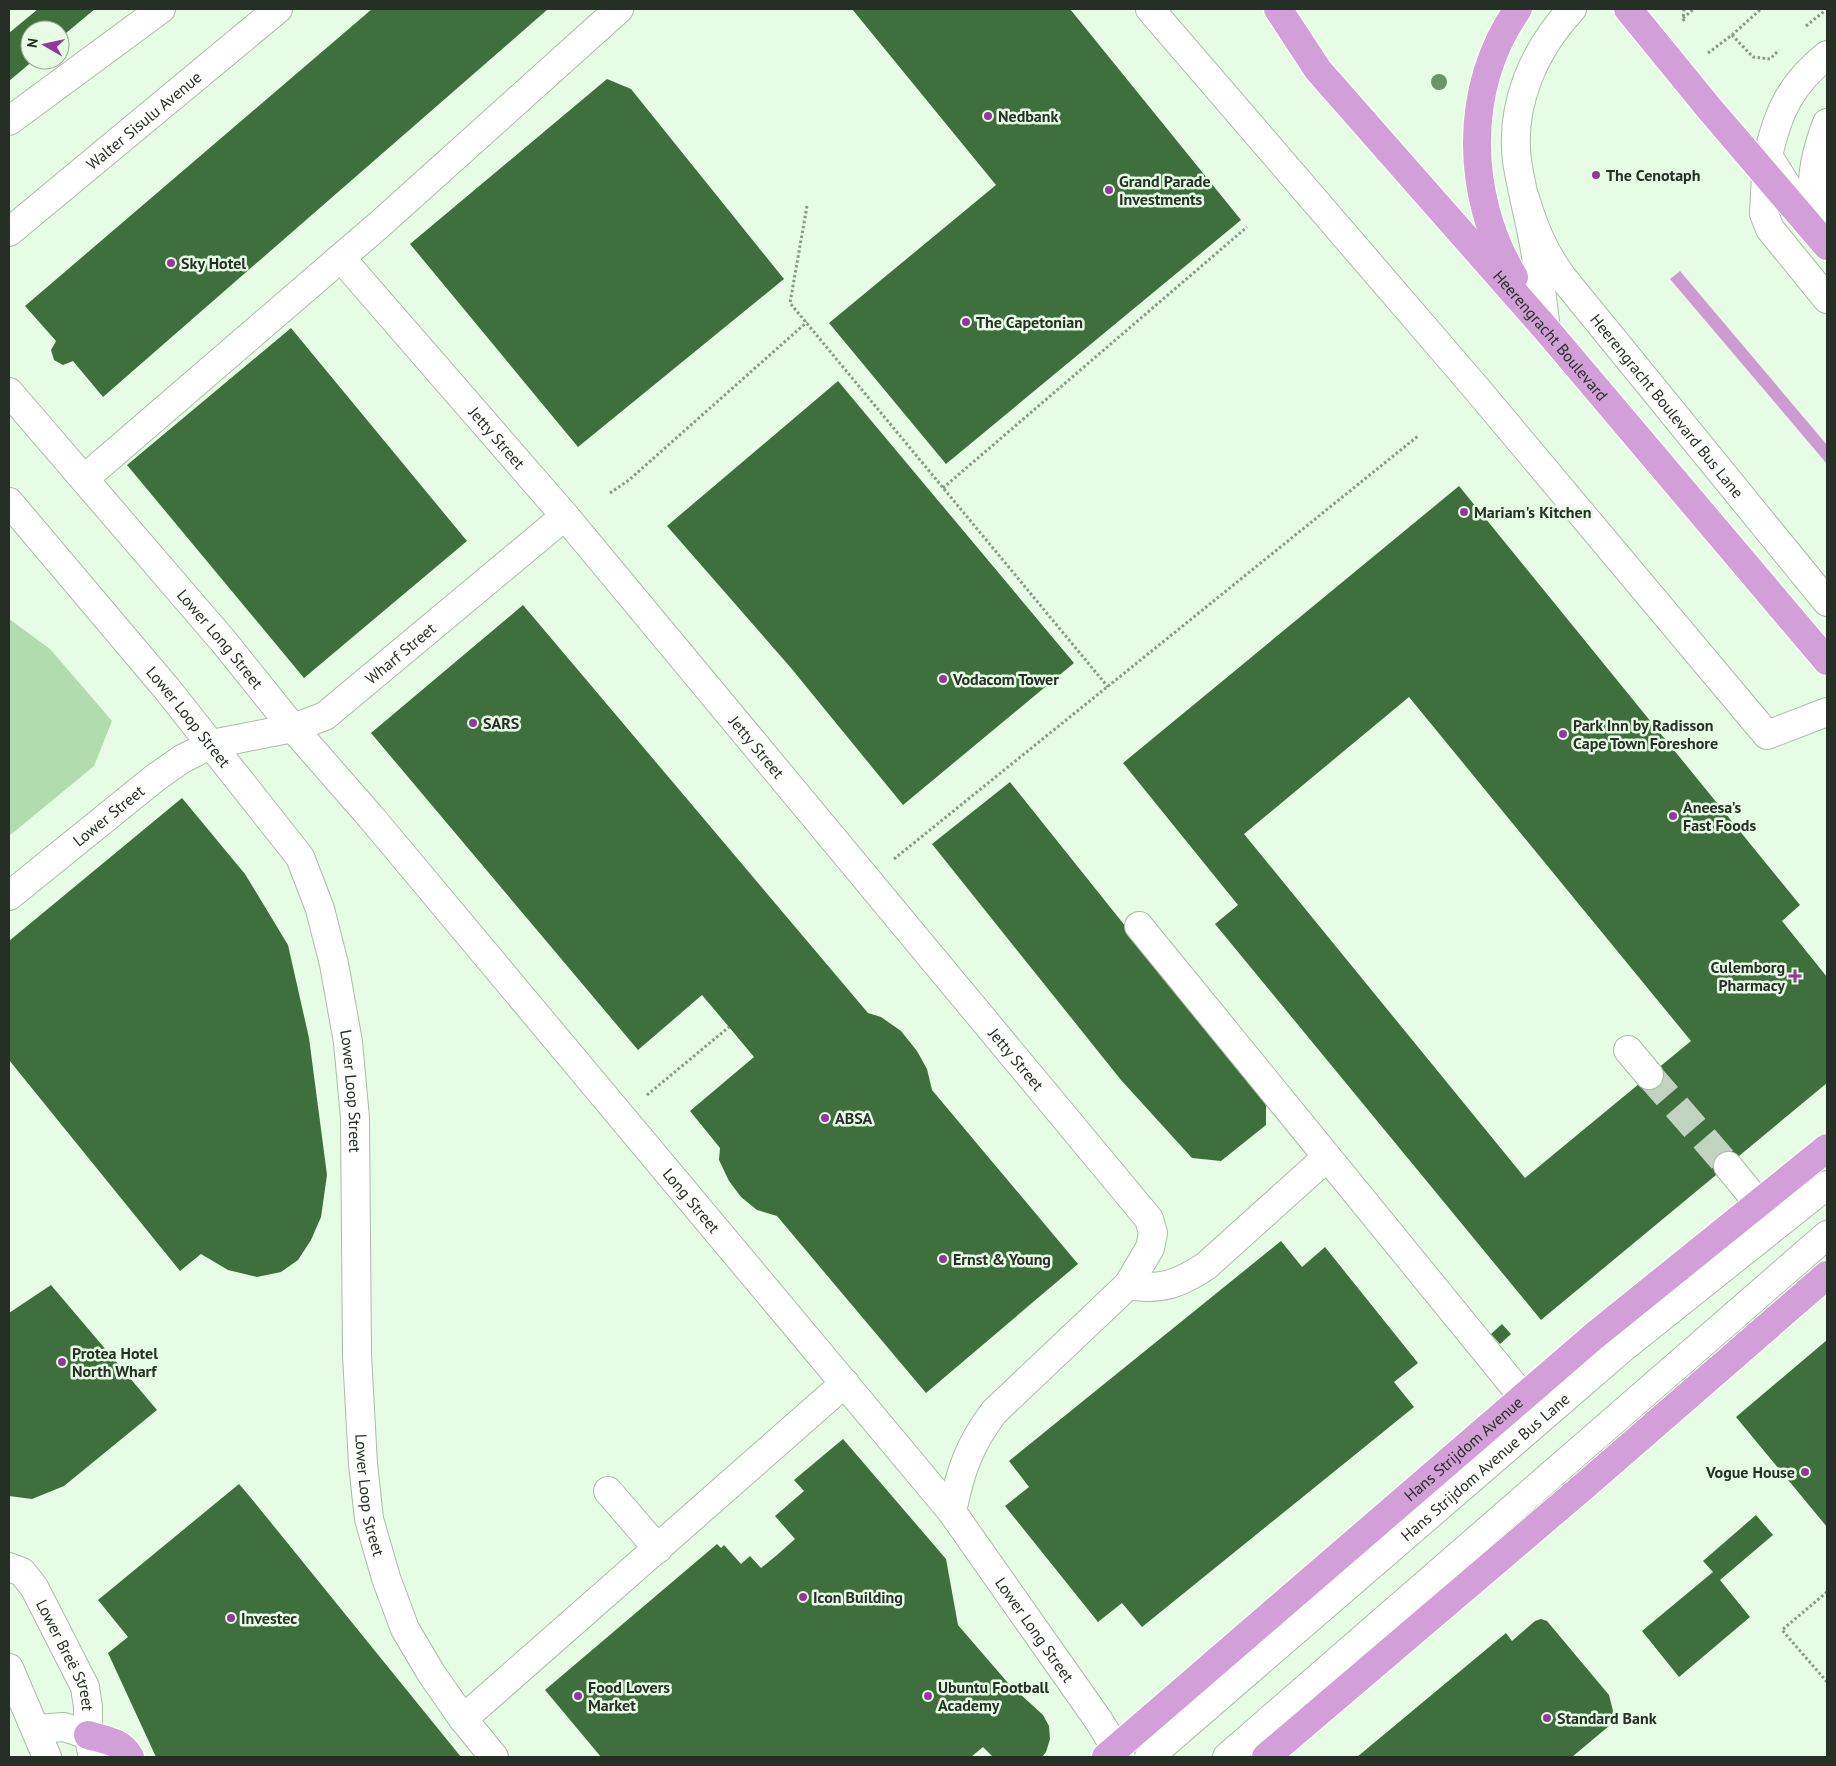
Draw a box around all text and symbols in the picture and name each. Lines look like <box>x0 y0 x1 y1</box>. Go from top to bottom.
north arrow <box>20 20 70 70</box>
text: N <box>23 37 42 49</box>
street label: Walter Sisulu Avenue <box>82 67 205 174</box>
place label: Nedbank <box>998 106 1058 126</box>
marker: Nedbank <box>982 110 994 122</box>
place label: The Cenotaph <box>1606 165 1700 185</box>
marker: The Cenotaph <box>1590 169 1602 181</box>
place label: Grand Parade Investments <box>1119 171 1211 209</box>
marker: Grand Parade Investments <box>1103 184 1115 196</box>
place label: Sky Hotel <box>181 253 246 273</box>
marker: Sky Hotel <box>165 257 177 269</box>
street label: Heerengracht Boulevard <box>1489 266 1612 405</box>
street label: Heerengracht Boulevard Bus Lane <box>1586 310 1748 502</box>
place label: The Capetonian <box>976 312 1083 332</box>
marker: The Capetonian <box>960 316 972 328</box>
street label: Jetty Street <box>464 402 530 473</box>
place label: Mariam's Kitchen <box>1474 502 1591 522</box>
marker: Mariam's Kitchen <box>1458 506 1470 518</box>
street label: Lower Long Street <box>173 585 268 693</box>
street label: Wharf Street <box>361 618 440 688</box>
street label: Lower Loop Street <box>142 662 235 772</box>
place label: Vodacom Tower <box>952 669 1059 689</box>
marker: Vodacom Tower <box>937 673 949 685</box>
street label: Jetty Street <box>724 711 789 783</box>
place label: SARS <box>483 713 519 733</box>
place label: Park Inn by Radisson Cape Town Foreshore <box>1573 715 1718 753</box>
marker: SARS <box>467 717 479 729</box>
marker: Park Inn by Radisson Cape Town Foreshore <box>1557 728 1569 740</box>
street label: Lower Street <box>69 780 149 850</box>
place label: Aneesa's Fast Foods <box>1683 797 1756 835</box>
marker: Aneesa's Fast Foods <box>1667 810 1679 822</box>
place label: Culemborg Pharmacy <box>1711 957 1785 995</box>
marker: Culemborg Pharmacy <box>1789 970 1801 982</box>
street label: Jetty Street <box>984 1023 1049 1095</box>
street label: Lower Loop Street <box>336 1028 365 1153</box>
place label: ABSA <box>835 1108 873 1128</box>
marker: ABSA <box>819 1112 831 1124</box>
street label: Long Street <box>659 1164 725 1237</box>
place label: Ernst & Young <box>953 1249 1051 1269</box>
marker: Ernst & Young <box>937 1253 949 1265</box>
place label: Protea Hotel North Wharf <box>72 1343 158 1381</box>
marker: Protea Hotel North Wharf <box>56 1356 68 1368</box>
street label: Hans Strijdom Avenue Bus Lane <box>1397 1389 1574 1545</box>
street label: Hans Strijdom Avenue <box>1400 1392 1527 1505</box>
street label: Lower Loop Street <box>351 1433 389 1559</box>
place label: Vogue House <box>1705 1462 1795 1482</box>
marker: Vogue House <box>1799 1466 1811 1478</box>
street label: Lower Long Street <box>991 1573 1079 1686</box>
place label: Icon Building <box>813 1587 903 1607</box>
marker: Icon Building <box>797 1591 809 1603</box>
street label: Lower Breë Street <box>32 1596 98 1712</box>
place label: Investec <box>241 1608 297 1628</box>
marker: Investec <box>225 1612 237 1624</box>
place label: Food Lovers Market <box>588 1677 670 1715</box>
place label: Ubuntu Football Academy <box>938 1677 1049 1715</box>
marker: Food Lovers Market <box>572 1690 584 1702</box>
marker: Ubuntu Football Academy <box>922 1690 934 1702</box>
place label: Standard Bank <box>1557 1708 1657 1728</box>
marker: Standard Bank <box>1541 1712 1553 1724</box>

